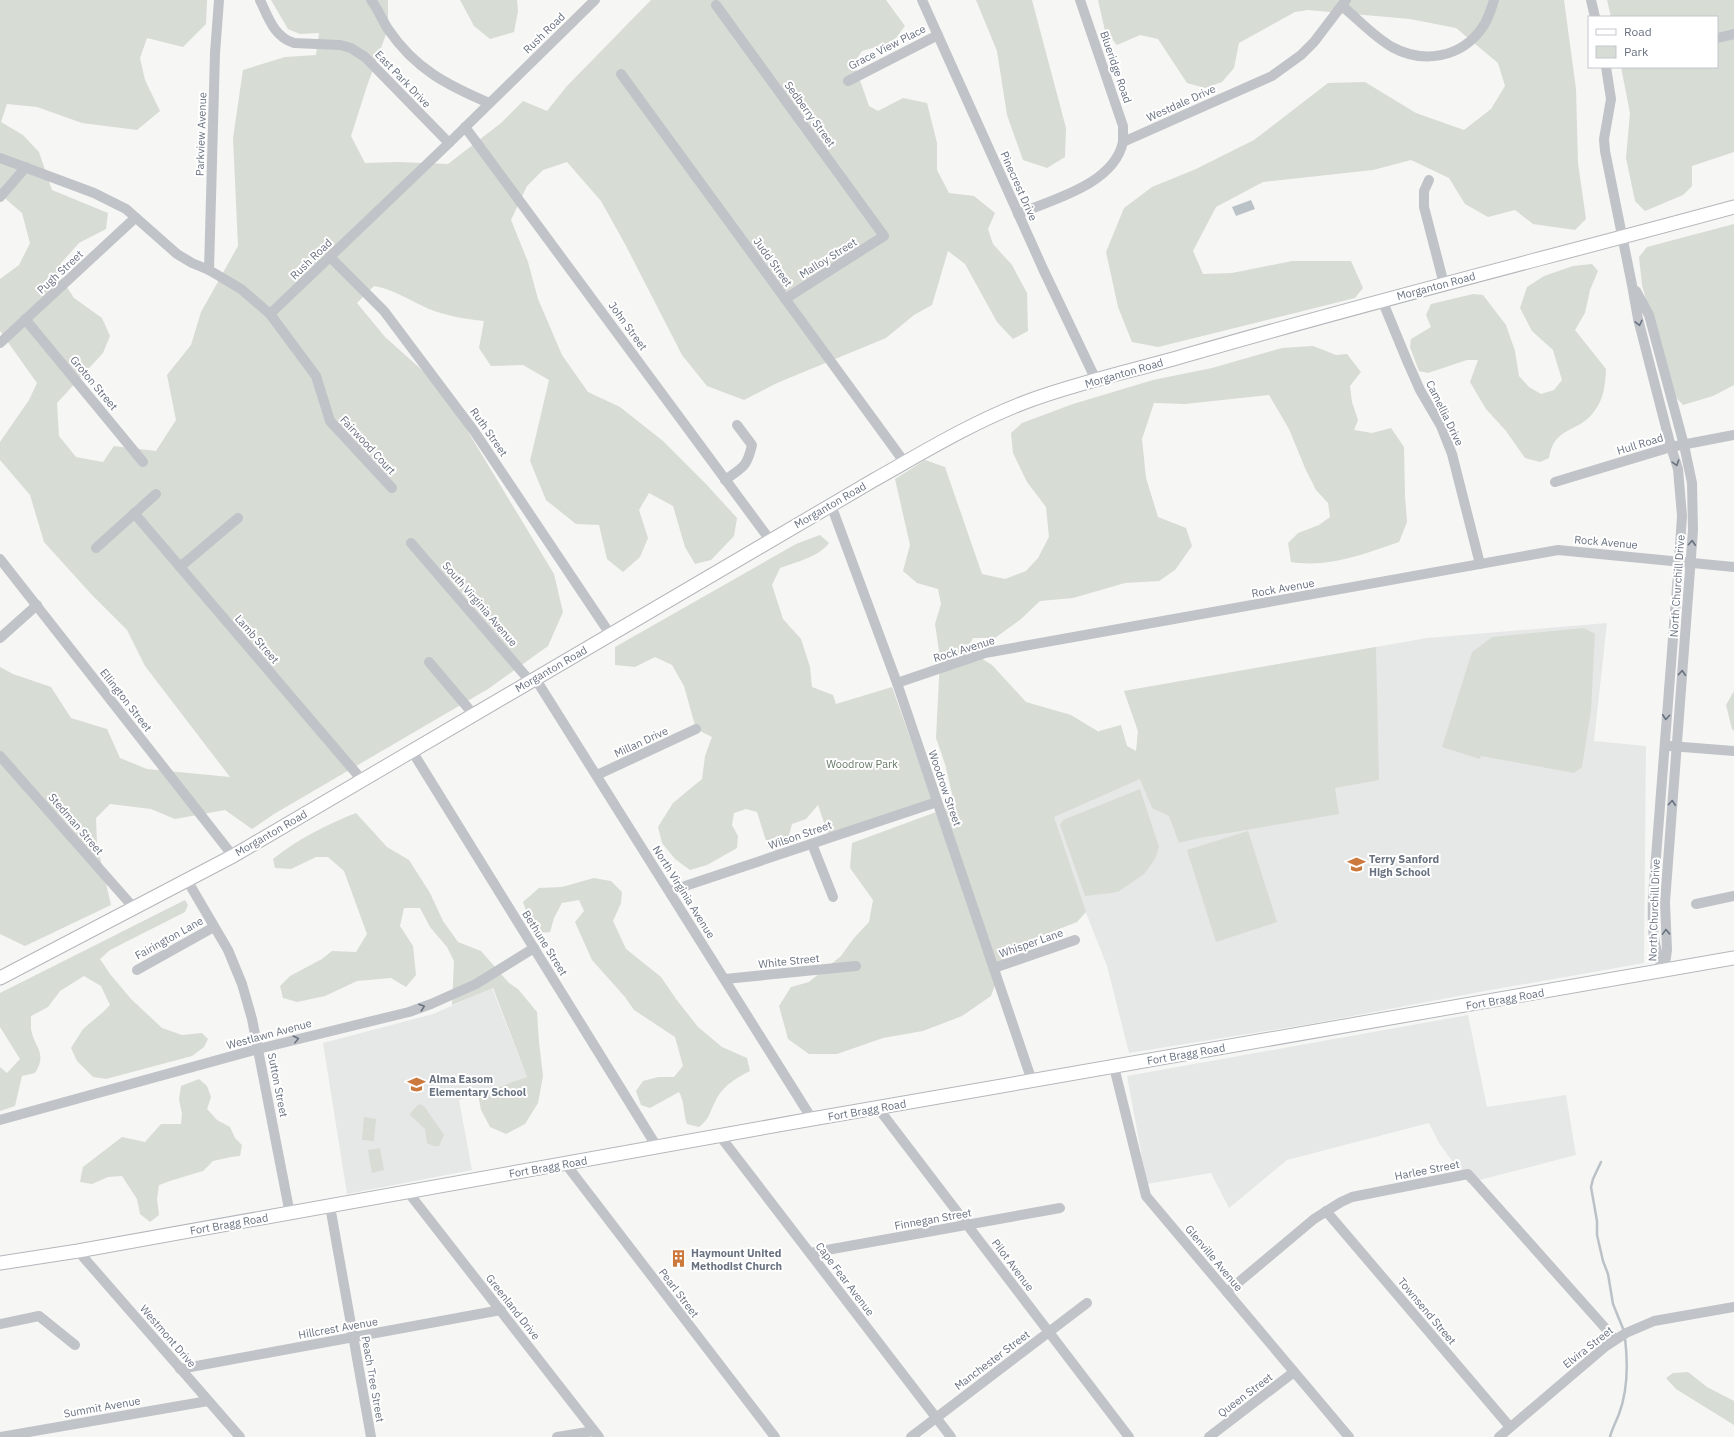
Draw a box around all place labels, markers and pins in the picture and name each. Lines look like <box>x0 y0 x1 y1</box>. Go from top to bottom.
place label: Terry Sanford High School <box>1369 852 1439 879</box>
school or university icon: Terry Sanford High School <box>1346 855 1366 875</box>
place label: Alma Easom Elementary School <box>429 1072 527 1099</box>
school or university icon: Alma Easom Elementary School <box>406 1075 426 1095</box>
place label: Haymount United Methodist Church <box>691 1246 782 1273</box>
building icon: Haymount United Methodist Church <box>668 1249 688 1269</box>

